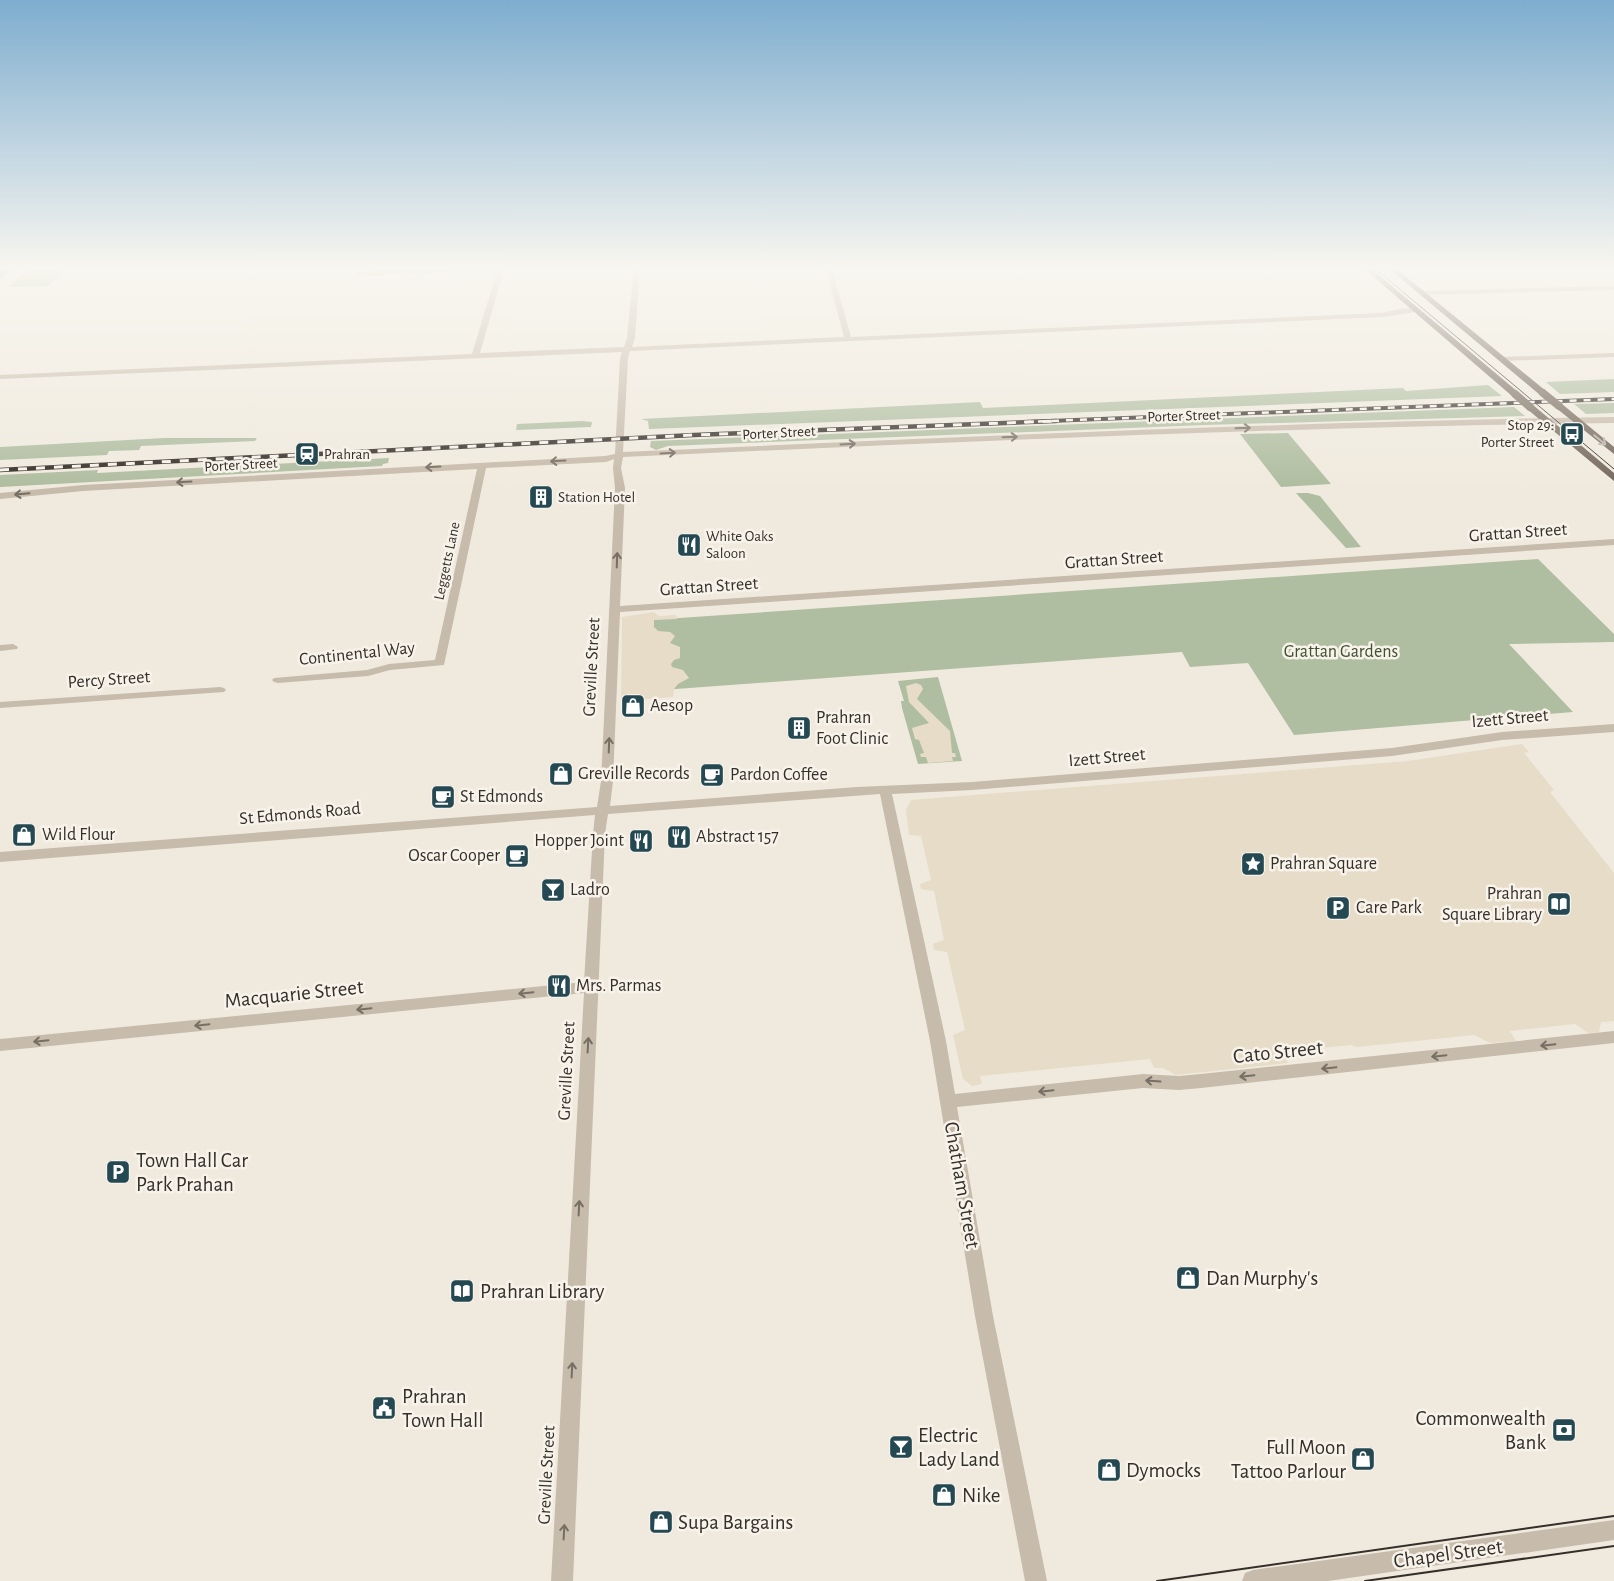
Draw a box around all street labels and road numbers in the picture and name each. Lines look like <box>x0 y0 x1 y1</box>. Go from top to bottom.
street label: Porter Street <box>1147 407 1221 425</box>
street label: Porter Street <box>742 424 816 442</box>
street label: Porter Street <box>204 456 278 474</box>
street label: Leggetts Lane <box>431 520 463 601</box>
street label: Grattan Street <box>1468 521 1568 545</box>
street label: Grattan Street <box>1064 548 1164 572</box>
street label: Grattan Street <box>659 575 759 599</box>
street label: Greville Street <box>580 617 604 717</box>
street label: Continental Way <box>298 639 416 669</box>
street label: Percy Street <box>67 668 151 692</box>
street label: Izett Street <box>1471 707 1549 731</box>
street label: Izett Street <box>1068 746 1146 770</box>
street label: St Edmonds Road <box>239 800 361 828</box>
street label: Macquarie Street <box>224 976 365 1012</box>
street label: Greville Street <box>555 1021 579 1121</box>
street label: Cato Street <box>1232 1037 1324 1067</box>
street label: Chatham Street <box>941 1120 984 1250</box>
street label: Greville Street <box>535 1425 559 1525</box>
street label: Chapel Street <box>1392 1536 1504 1572</box>

